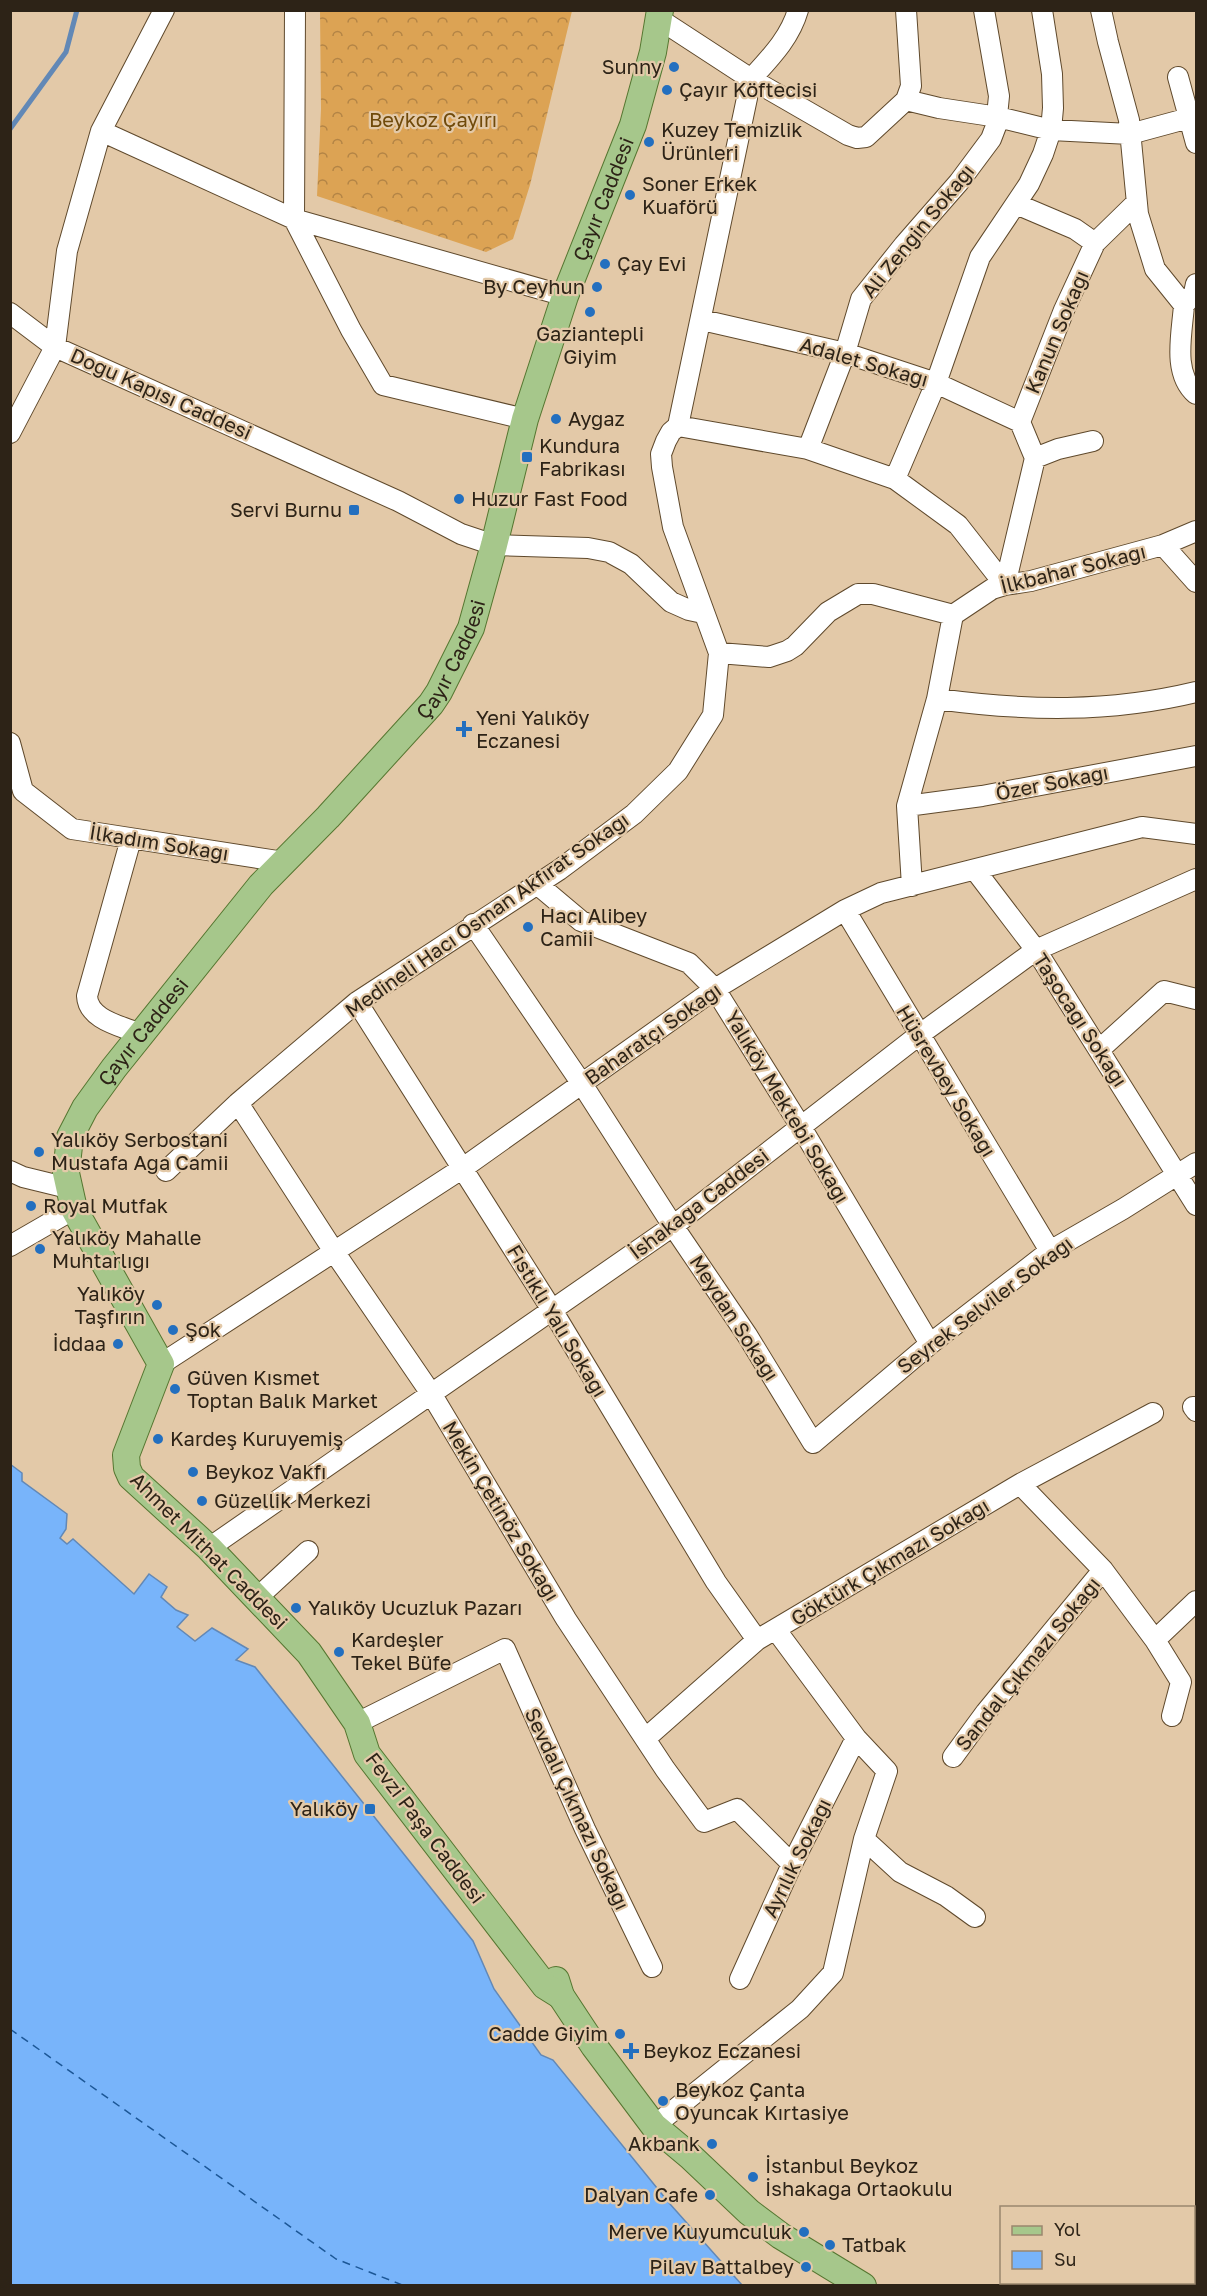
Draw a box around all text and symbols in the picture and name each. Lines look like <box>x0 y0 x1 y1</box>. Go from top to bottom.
place label: Sunny <box>602 54 662 78</box>
marker: Sunny <box>667 60 681 74</box>
place label: Çayır Köftecisi <box>679 77 817 101</box>
marker: Çayır Köftecisi <box>660 83 674 97</box>
park label: Beykoz Çayırı <box>369 107 497 131</box>
place label: Kuzey Temizlik Ürünleri <box>661 117 803 164</box>
street label: Çayır Caddesi <box>567 133 638 264</box>
marker: Kuzey Temizlik Ürünleri <box>642 135 656 149</box>
street label: Ali Zengin Sokağı <box>856 159 978 302</box>
place label: Soner Erkek Kuaförü <box>642 171 757 218</box>
marker: Soner Erkek Kuaförü <box>623 188 637 202</box>
place label: Çay Evi <box>617 251 686 275</box>
marker: Çay Evi <box>598 257 612 271</box>
street label: Kanun Sokağı <box>1019 266 1093 397</box>
place label: By Ceyhun <box>483 274 585 298</box>
marker: By Ceyhun <box>590 280 604 294</box>
marker: Gaziantepli Giyim <box>583 305 597 319</box>
place label: Gaziantepli Giyim <box>536 321 644 368</box>
street label: Adalet Sokağı <box>797 331 931 391</box>
street label: Doğu Kapısı Caddesi <box>67 342 256 444</box>
place label: Aygaz <box>568 406 625 430</box>
marker: Aygaz <box>549 412 563 426</box>
place label: Kundura Fabrikası <box>539 433 626 480</box>
marker: Kundura Fabrikası <box>520 450 534 464</box>
place label: Huzur Fast Food <box>471 486 628 510</box>
marker: Huzur Fast Food <box>452 492 466 506</box>
place label: Servi Burnu <box>230 497 342 521</box>
marker: Servi Burnu <box>347 503 361 517</box>
street label: İlkbahar Sokağı <box>998 538 1148 598</box>
street label: Çayır Caddesi <box>411 597 489 723</box>
place label: Yeni Yalıköy Eczanesi <box>476 705 589 752</box>
marker: Yeni Yalıköy Eczanesi <box>457 722 471 736</box>
street label: Özer Sokağı <box>994 759 1110 805</box>
street label: Medineli Hacı Osman Akfırat Sokağı <box>340 807 633 1022</box>
street label: İlkadım Sokağı <box>88 819 230 865</box>
place label: Hacı Alibey Camii <box>540 903 647 950</box>
marker: Hacı Alibey Camii <box>521 920 535 934</box>
street label: Taşocağı Sokağı <box>1029 948 1133 1091</box>
street label: Çayır Caddesi <box>92 973 193 1090</box>
street label: Baharatçı Sokağı <box>580 977 725 1089</box>
street label: Hüsrevbey Sokağı <box>892 1000 1002 1161</box>
street label: Yalıköy Mektebi Sokağı <box>721 1006 855 1207</box>
place label: Yalıköy Serbostani Mustafa Ağa Camii <box>51 1127 229 1174</box>
street label: İshakağa Caddesi <box>624 1143 773 1264</box>
marker: Yalıköy Serbostani Mustafa Ağa Camii <box>32 1145 46 1159</box>
place label: Royal Mutfak <box>43 1193 168 1217</box>
marker: Royal Mutfak <box>24 1199 38 1213</box>
place label: Yalıköy Mahalle Muhtarlığı <box>52 1225 201 1272</box>
street label: Seyrek Selviler Sokağı <box>892 1230 1077 1378</box>
street label: Fıstıklı Yalı Sokağı <box>503 1240 613 1401</box>
marker: Yalıköy Mahalle Muhtarlığı <box>33 1242 47 1256</box>
street label: Meydan Sokağı <box>685 1250 784 1385</box>
place label: Yalıköy Taşfırın <box>74 1281 145 1328</box>
marker: Yalıköy Taşfırın <box>150 1298 164 1312</box>
place label: Şok <box>185 1317 221 1341</box>
marker: Şok <box>166 1323 180 1337</box>
place label: İddaa <box>53 1331 106 1355</box>
marker: İddaa <box>111 1337 125 1351</box>
place label: Güven Kısmet Toptan Balık Market <box>187 1365 378 1412</box>
marker: Güven Kısmet Toptan Balık Market <box>168 1382 182 1396</box>
street label: Mekin Çetinöz Sokağı <box>439 1416 565 1605</box>
place label: Kardeş Kuruyemiş <box>170 1426 343 1450</box>
marker: Kardeş Kuruyemiş <box>151 1432 165 1446</box>
place label: Beykoz Vakfı <box>205 1459 326 1483</box>
marker: Beykoz Vakfı <box>186 1465 200 1479</box>
street label: Ahmet Mithat Caddesi <box>126 1467 293 1634</box>
place label: Güzellik Merkezi <box>214 1488 371 1512</box>
street label: Göktürk Çıkmazı Sokağı <box>786 1492 993 1630</box>
marker: Güzellik Merkezi <box>195 1494 209 1508</box>
street label: Sandal Çıkmazı Sokağı <box>950 1572 1105 1755</box>
place label: Yalıköy Ucuzluk Pazarı <box>308 1595 522 1619</box>
marker: Yalıköy Ucuzluk Pazarı <box>289 1601 303 1615</box>
place label: Kardeşler Tekel Büfe <box>351 1627 451 1674</box>
marker: Kardeşler Tekel Büfe <box>332 1645 346 1659</box>
street label: Sevdalı Çıkmazı Sokağı <box>521 1704 635 1913</box>
street label: Fevzi Paşa Caddesi <box>361 1747 490 1908</box>
street label: Ayrılık Sokağı <box>757 1794 835 1921</box>
place label: Yalıköy <box>290 1796 358 1820</box>
marker: Yalıköy <box>363 1802 377 1816</box>
place label: Cadde Giyim <box>488 2021 608 2045</box>
marker: Cadde Giyim <box>613 2027 627 2041</box>
place label: Beykoz Eczanesi <box>643 2038 801 2062</box>
marker: Beykoz Eczanesi <box>624 2044 638 2058</box>
place label: Beykoz Çanta Oyuncak Kırtasiye <box>675 2077 849 2124</box>
marker: Beykoz Çanta Oyuncak Kırtasiye <box>656 2094 670 2108</box>
place label: Akbank <box>628 2131 700 2155</box>
marker: Akbank <box>705 2137 719 2151</box>
place label: İstanbul Beykoz İshakağa Ortaokulu <box>765 2153 953 2200</box>
marker: İstanbul Beykoz İshakağa Ortaokulu <box>746 2170 760 2184</box>
place label: Dalyan Cafe <box>584 2182 698 2206</box>
marker: Dalyan Cafe <box>703 2188 717 2202</box>
legend <box>1000 2206 1195 2284</box>
text: Yol <box>1054 2218 1081 2240</box>
place label: Merve Kuyumculuk <box>608 2219 792 2243</box>
marker: Merve Kuyumculuk <box>797 2225 811 2239</box>
place label: Tatbak <box>842 2232 907 2256</box>
marker: Tatbak <box>823 2238 837 2252</box>
text: Su <box>1054 2248 1076 2270</box>
place label: Pilav Battalbey <box>649 2254 794 2278</box>
marker: Pilav Battalbey <box>799 2260 813 2274</box>

